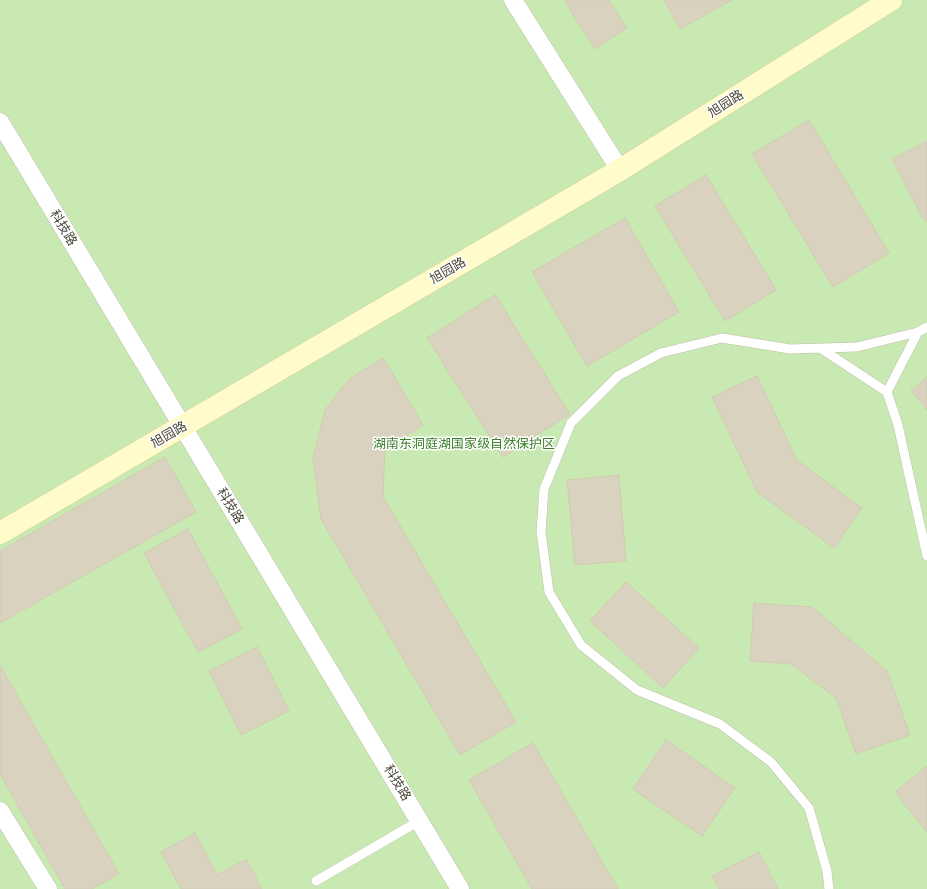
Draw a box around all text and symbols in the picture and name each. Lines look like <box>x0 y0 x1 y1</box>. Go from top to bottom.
street label: 旭园路 <box>705 87 747 121</box>
street label: 科技路 <box>46 207 80 249</box>
street label: 旭园路 <box>427 254 469 288</box>
street label: 旭园路 <box>148 418 190 452</box>
park label: 湖南东洞庭湖国家级自然保护区 <box>373 436 555 452</box>
street label: 科技路 <box>213 485 247 527</box>
street label: 科技路 <box>380 762 414 804</box>

